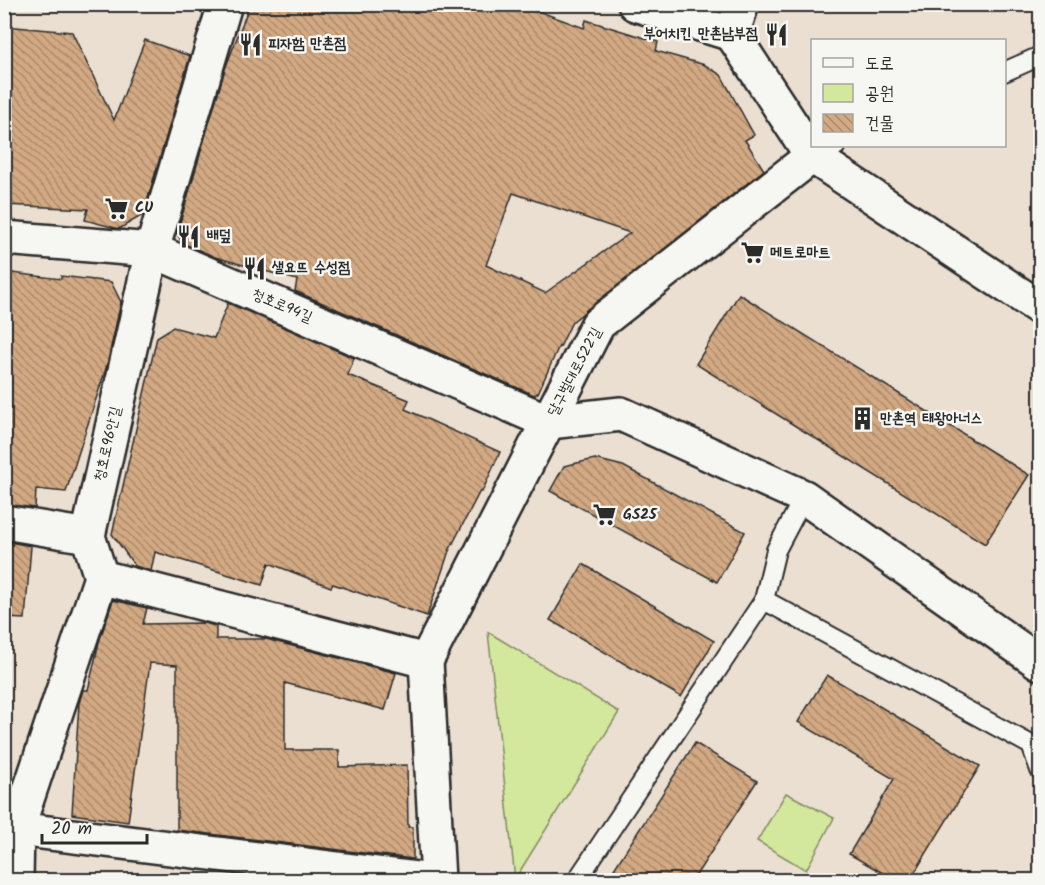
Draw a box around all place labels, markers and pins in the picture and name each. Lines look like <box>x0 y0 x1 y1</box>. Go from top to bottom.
restaurant icon: 부어치킨 만촌남부점 <box>763 21 789 47</box>
place label: 부어치킨 만촌남부점 <box>644 22 758 46</box>
restaurant icon: 피자함 만촌점 <box>237 31 263 57</box>
place label: 피자함 만촌점 <box>268 32 346 56</box>
supermarket icon: CU <box>104 195 130 221</box>
place label: CU <box>135 196 153 220</box>
restaurant icon: 배덮 <box>176 223 202 249</box>
place label: 배덮 <box>206 224 231 248</box>
supermarket icon: 메트로마트 <box>739 240 765 266</box>
place label: 메트로마트 <box>770 241 830 265</box>
restaurant icon: 샐요뜨 수성점 <box>241 255 267 281</box>
place label: 샐요뜨 수성점 <box>271 256 350 280</box>
building icon: 만촌역 태왕아너스 <box>849 406 875 432</box>
place label: 만촌역 태왕아너스 <box>880 407 982 431</box>
supermarket icon: GS25 <box>592 502 618 528</box>
place label: GS25 <box>623 503 658 527</box>

